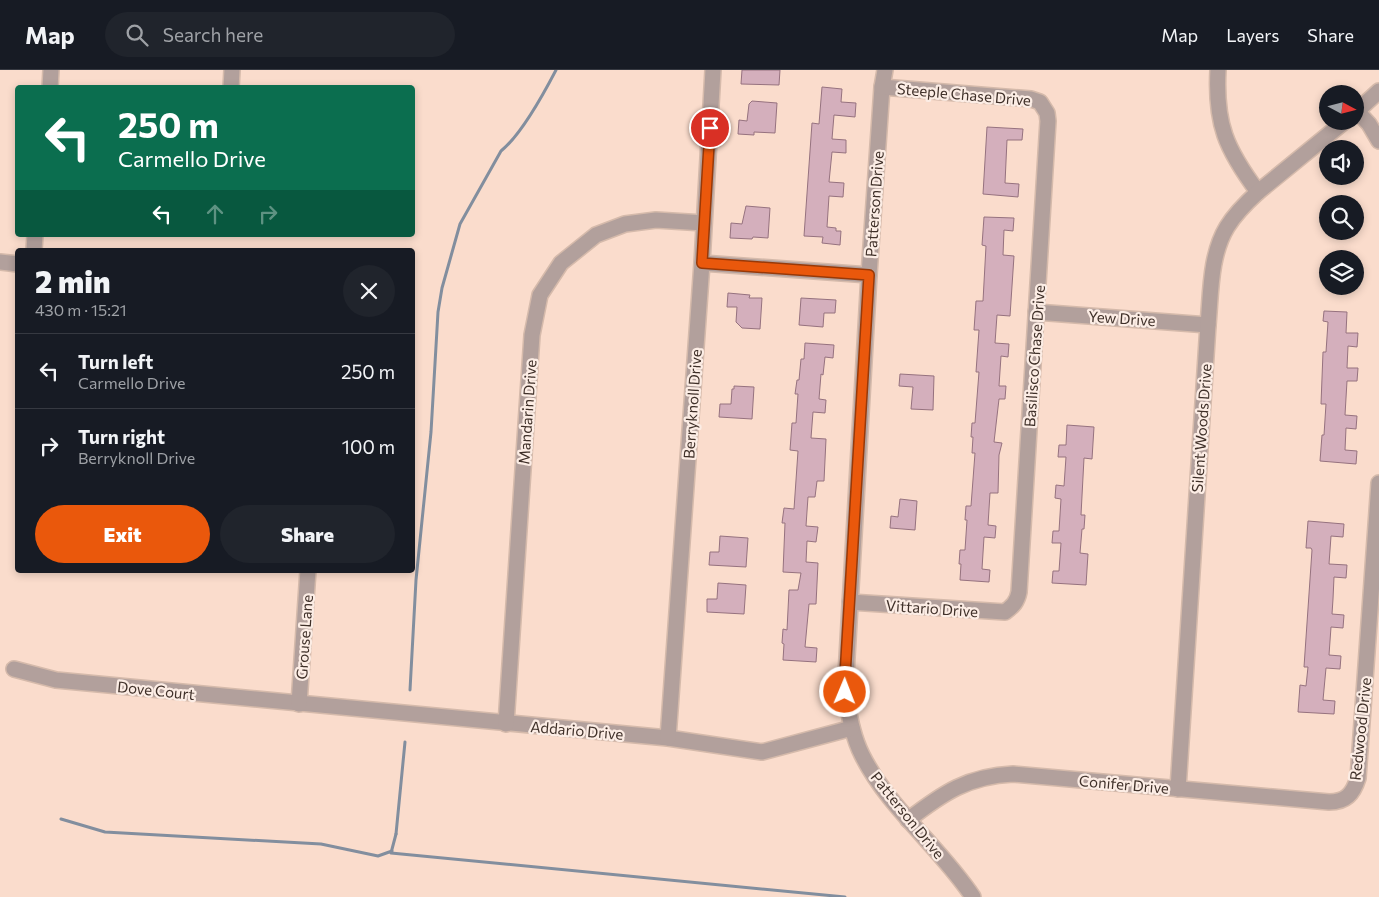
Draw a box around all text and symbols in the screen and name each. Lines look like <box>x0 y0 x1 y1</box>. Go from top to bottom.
search box <box>105 12 455 57</box>
text: Map <box>25 20 75 49</box>
icon: search <box>123 21 151 49</box>
text: Search here <box>163 23 263 46</box>
text: Map <box>1161 24 1198 46</box>
text: Layers <box>1226 24 1279 46</box>
text: Share <box>1307 24 1354 46</box>
street label: Steeple Chase Drive <box>896 79 1032 109</box>
north arrow <box>1319 85 1364 130</box>
map controls <box>1319 85 1364 295</box>
text: 250 m <box>118 102 219 145</box>
icon: left <box>35 105 100 170</box>
pin <box>689 107 731 149</box>
icon: arrive <box>696 114 724 142</box>
button: sound <box>1319 140 1364 185</box>
text: Carmello Drive <box>118 145 266 172</box>
street label: Patterson Drive <box>861 150 887 258</box>
button: search <box>1319 195 1364 240</box>
icon: left <box>148 200 176 228</box>
icon: ahead <box>201 200 229 228</box>
icon: right <box>254 200 282 228</box>
button: layers <box>1319 250 1364 295</box>
text: 2 min <box>35 262 110 299</box>
button: close <box>343 265 395 317</box>
street label: Basilisco Chase Drive <box>1020 284 1048 428</box>
text: 430 m · 15:21 <box>35 300 127 319</box>
street label: Yew Drive <box>1088 307 1156 329</box>
street label: Berryknoll Drive <box>679 349 705 459</box>
text: Turn left <box>78 350 153 373</box>
icon: left <box>35 357 63 385</box>
street label: Mandarin Drive <box>514 359 540 465</box>
text: 250 m <box>341 360 395 383</box>
street label: Silent Woods Drive <box>1188 363 1214 493</box>
text: Carmello Drive <box>78 373 186 392</box>
text: Turn right <box>78 425 165 448</box>
icon: right <box>35 432 63 460</box>
text: 100 m <box>342 435 395 458</box>
text: Berryknoll Drive <box>78 448 195 467</box>
button: Exit <box>35 505 210 563</box>
button: Share <box>220 505 395 563</box>
street label: Grouse Lane <box>292 594 316 680</box>
street label: Vittario Drive <box>885 596 979 620</box>
position arrow <box>818 665 870 717</box>
street label: Redwood Drive <box>1346 676 1374 781</box>
street label: Dove Court <box>116 677 196 703</box>
street label: Addario Drive <box>530 717 624 743</box>
street label: Patterson Drive <box>867 768 949 862</box>
street label: Conifer Drive <box>1078 771 1170 797</box>

